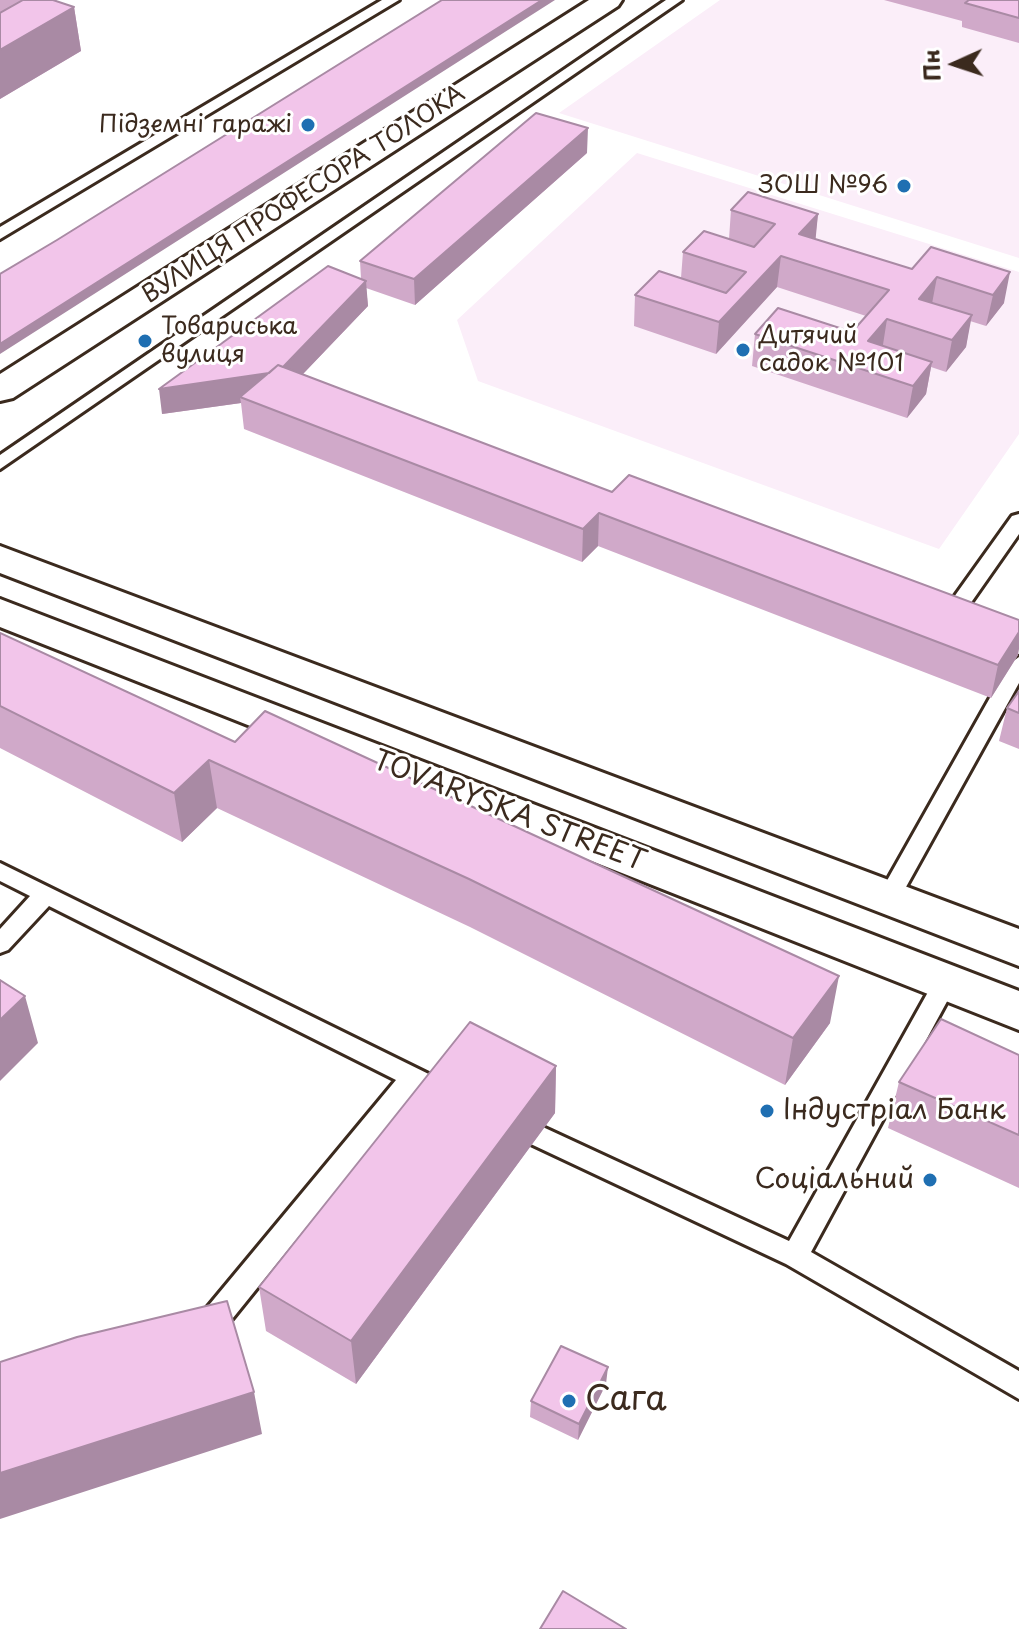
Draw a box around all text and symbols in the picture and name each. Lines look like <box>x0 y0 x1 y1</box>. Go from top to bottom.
north arrow <box>915 24 995 104</box>
text: Пн <box>913 49 948 82</box>
street label: ВУЛИЦЯ ПРОФЕСОРА ТОЛОКА <box>137 80 471 310</box>
place label: Підземні гаражі <box>99 111 292 139</box>
marker: Підземні гаражі <box>299 116 317 134</box>
place label: ЗОШ №96 <box>758 172 888 200</box>
marker: ЗОШ №96 <box>895 177 913 195</box>
place label: Товариська вулиця <box>161 313 297 369</box>
place label: Дитячий садок №101 <box>759 322 904 378</box>
marker: Товариська вулиця <box>136 332 154 350</box>
marker: Дитячий садок №101 <box>734 341 752 359</box>
street label: TOVARYSKA STREET <box>368 744 650 880</box>
place label: Індустріал Банк <box>783 1094 1006 1128</box>
marker: Індустріал Банк <box>758 1102 776 1120</box>
place label: Соціальний <box>754 1163 914 1197</box>
marker: Соціальний <box>921 1171 939 1189</box>
place label: Сага <box>585 1381 667 1421</box>
marker: Сага <box>560 1392 578 1410</box>

